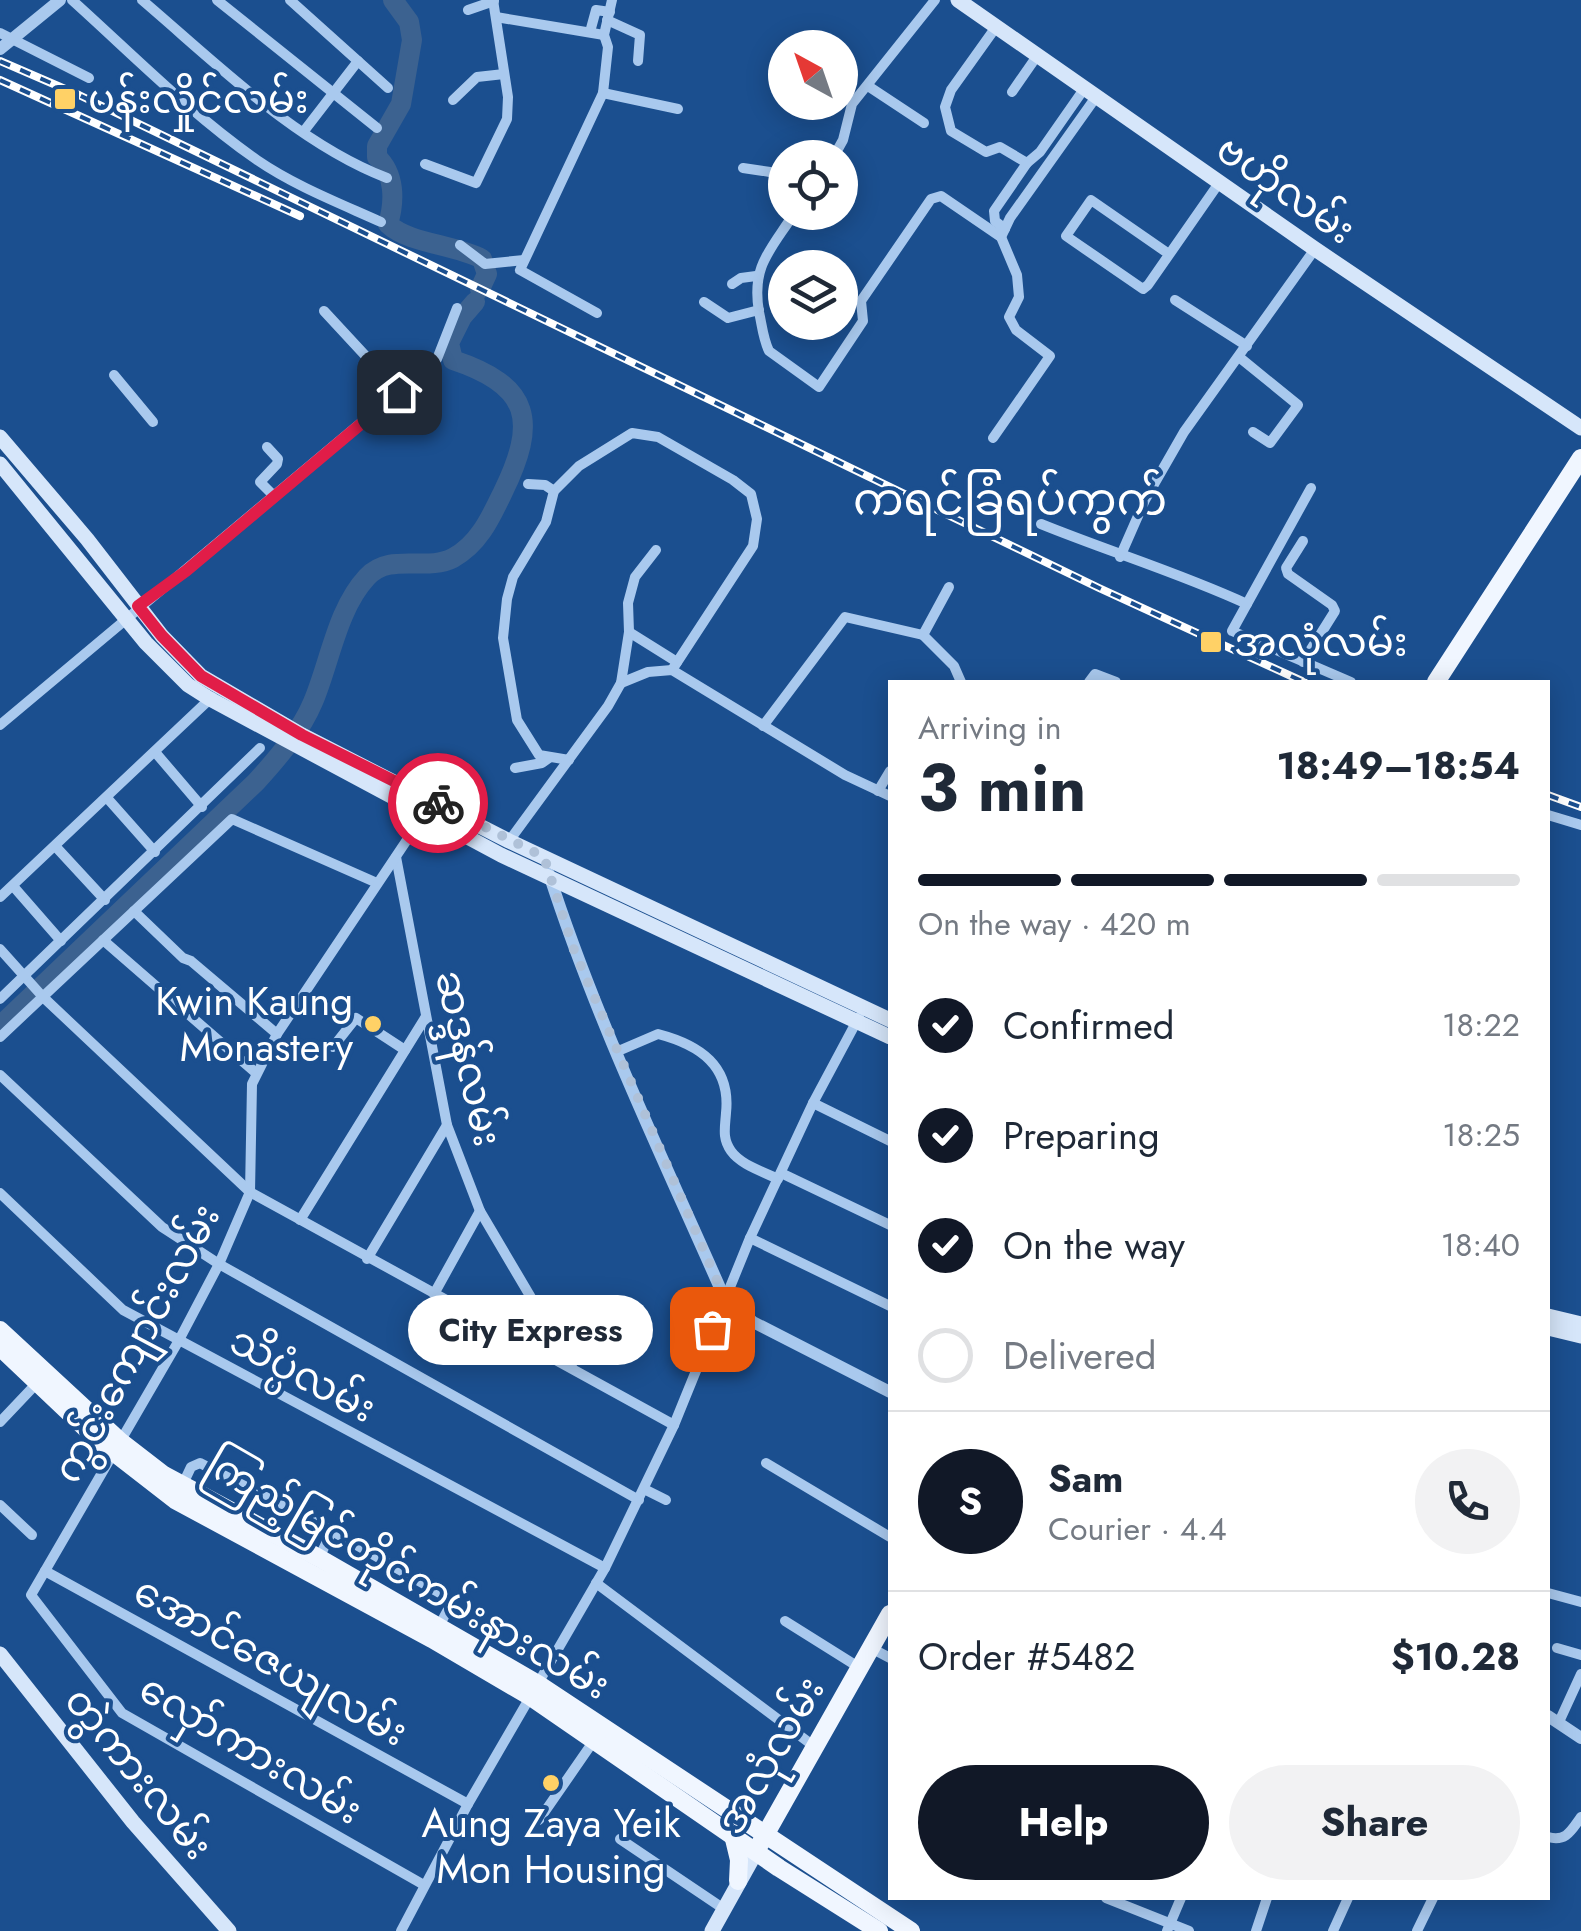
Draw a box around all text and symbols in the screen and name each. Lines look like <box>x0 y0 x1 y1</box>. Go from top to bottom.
north arrow <box>768 30 858 120</box>
map controls <box>768 30 858 340</box>
place label: ပန်းလှိုင်လမ်း <box>88 70 309 132</box>
marker: ပန်းလှိုင်လမ်း <box>52 86 78 112</box>
street label: ဗဟိုလမ်း <box>1202 120 1367 261</box>
button: locate <box>768 140 858 230</box>
button: layers <box>768 250 858 340</box>
pin <box>357 350 442 435</box>
icon: home <box>372 365 427 420</box>
district label: ကရင်ခြံရပ်ကွက် <box>853 467 1167 536</box>
place label: အလုံလမ်း <box>1234 613 1408 675</box>
marker: အလုံလမ်း <box>1198 629 1224 655</box>
text: Arriving in <box>918 705 1062 751</box>
text: 18:49–18:54 <box>1276 738 1520 793</box>
text: 3 min <box>918 741 1086 835</box>
courier <box>388 753 488 853</box>
icon: bike <box>411 776 466 831</box>
text: On the way · 420 m <box>918 901 1191 947</box>
street label: ဆဒ္ဒန်လမ်း <box>416 964 517 1153</box>
place label: Kwin Kaung Monastery <box>155 972 353 1076</box>
icon: check <box>918 998 973 1053</box>
text: Confirmed <box>1003 998 1174 1053</box>
text: 18:22 <box>1442 1002 1520 1048</box>
marker: Kwin Kaung Monastery <box>362 1013 384 1035</box>
icon: check <box>918 1108 973 1163</box>
text: Preparing <box>1003 1108 1160 1163</box>
text: 18:25 <box>1442 1112 1520 1158</box>
street label: ကွင်းကျောင်းလမ်း <box>38 1193 238 1495</box>
icon: check <box>918 1218 973 1273</box>
text: On the way <box>1003 1218 1185 1273</box>
text: 18:40 <box>1441 1222 1520 1268</box>
pin <box>670 1287 755 1372</box>
callout: City Express <box>407 1294 652 1364</box>
icon: bag <box>685 1302 740 1357</box>
text: City Express <box>439 1307 622 1353</box>
street label: သိပ္ပံလမ်း <box>217 1311 386 1441</box>
text: Delivered <box>1003 1328 1156 1383</box>
street label: ကြည့်မြင်တိုင်ကမ်းနားလမ်း <box>193 1434 621 1717</box>
button: phone <box>1415 1449 1520 1554</box>
text: Sam <box>1048 1451 1123 1506</box>
text: S <box>959 1474 982 1529</box>
text: Courier · 4.4 <box>1048 1506 1227 1552</box>
street label: အောင်ဇေယျလမ်း <box>122 1562 418 1764</box>
text: Order #5482 <box>918 1629 1136 1684</box>
text: $10.28 <box>1391 1629 1520 1684</box>
street label: လှော်ကားလမ်း <box>126 1660 373 1842</box>
street label: အလုံလမ်း <box>701 1665 842 1847</box>
street label: တွဲကားလမ်း <box>49 1674 227 1873</box>
button: Help <box>918 1765 1209 1880</box>
button: Share <box>1229 1765 1520 1880</box>
marker: Aung Zaya Yeik Mon Housing <box>540 1772 562 1794</box>
place label: Aung Zaya Yeik Mon Housing <box>421 1794 681 1898</box>

